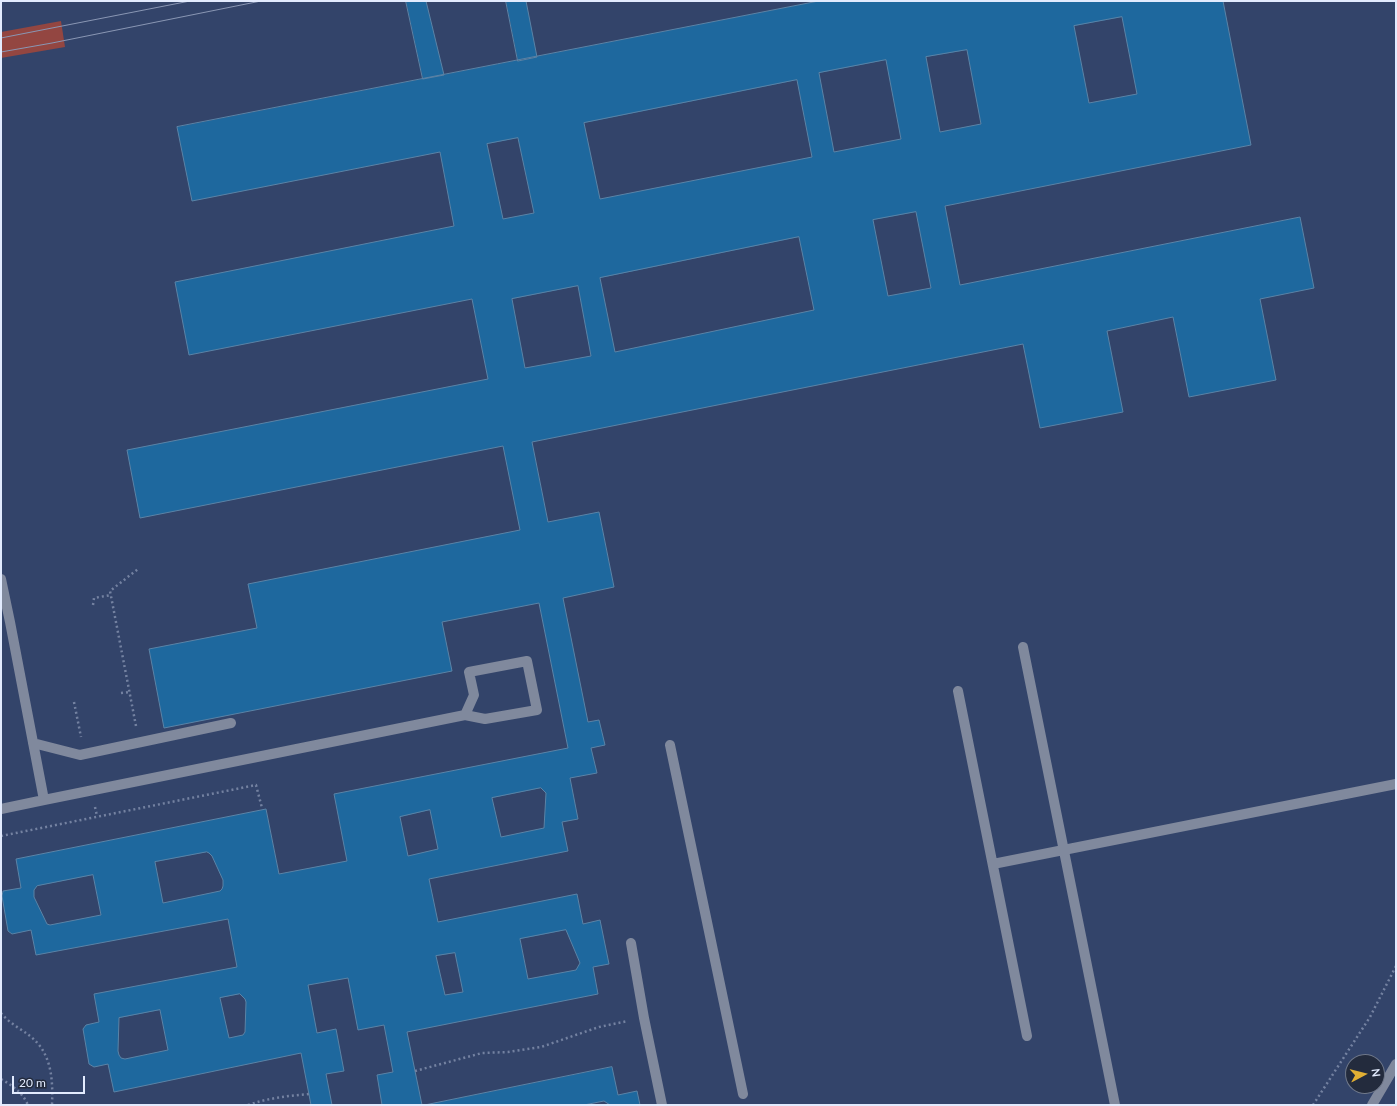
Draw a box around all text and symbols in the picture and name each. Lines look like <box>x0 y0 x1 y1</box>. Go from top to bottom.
north arrow <box>1345 1054 1385 1094</box>
scale bar <box>14 1068 87 1094</box>
text: N <box>1369 1068 1383 1078</box>
text: 20 m <box>19 1075 46 1090</box>

